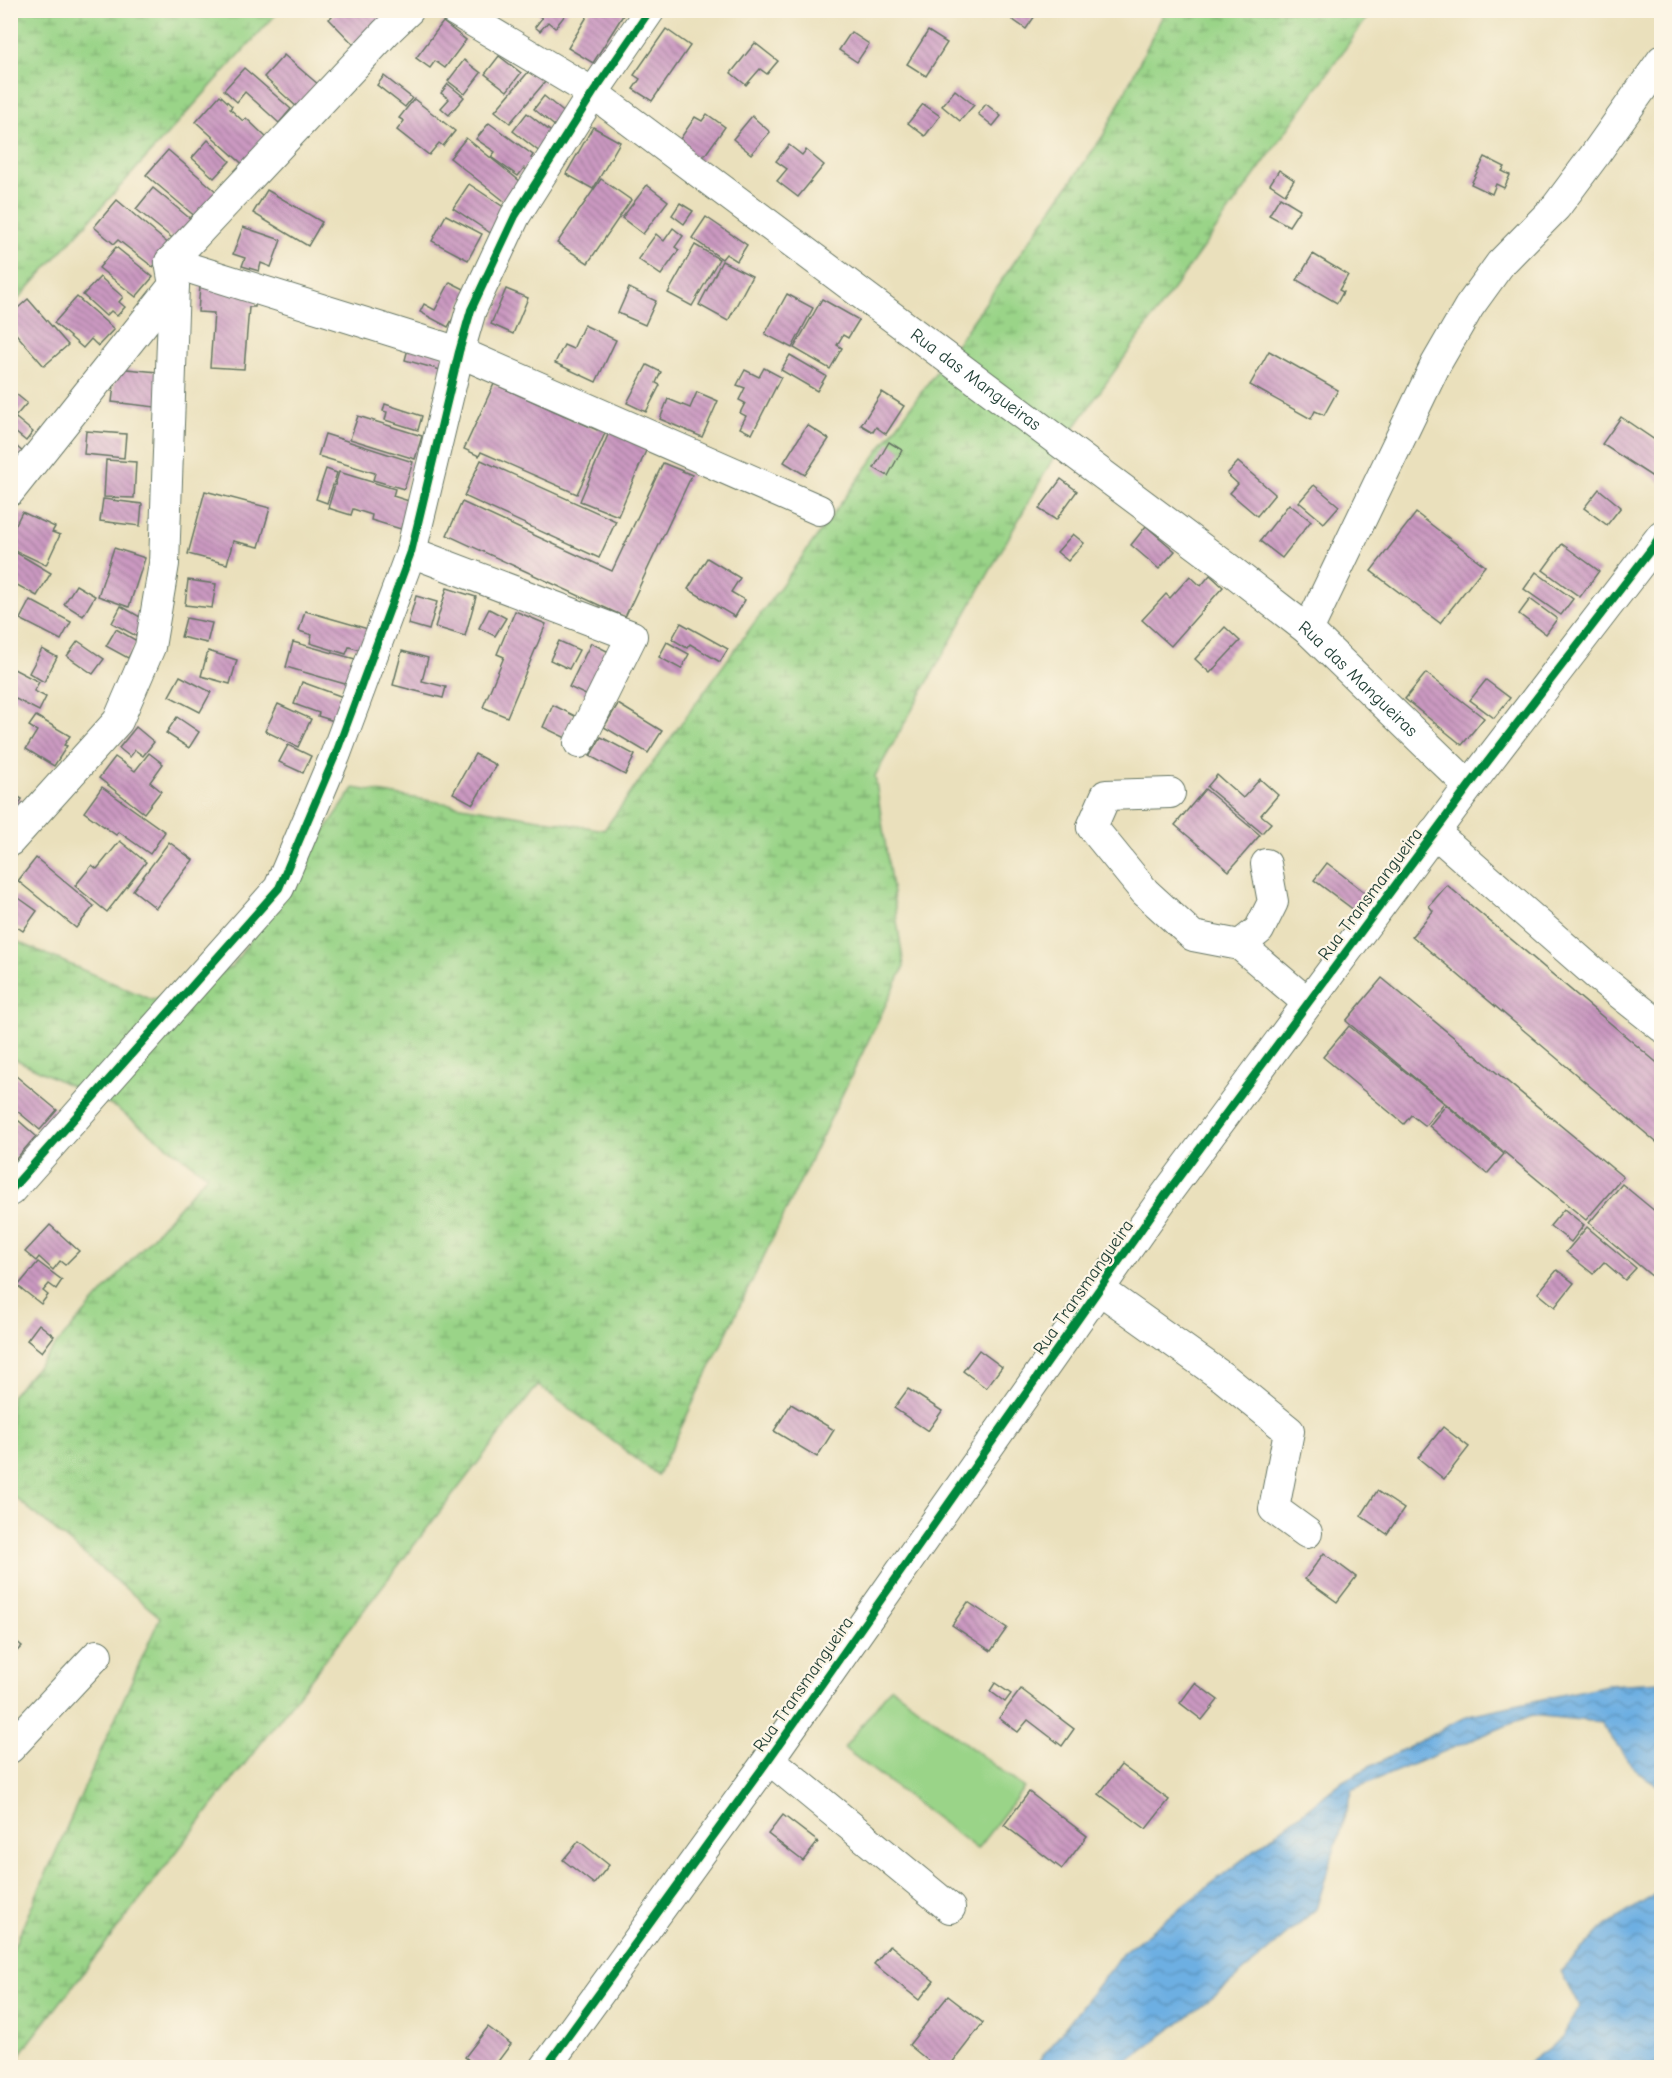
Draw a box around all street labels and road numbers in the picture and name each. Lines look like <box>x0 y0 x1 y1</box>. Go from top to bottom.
street label: Rua das Mangueiras <box>906 324 1045 435</box>
street label: Rua das Mangueiras <box>1294 617 1422 741</box>
street label: Rua Transmangueira <box>1314 824 1427 965</box>
street label: Rua Transmangueira <box>1029 1216 1138 1359</box>
street label: Rua Transmangueira <box>749 1613 858 1756</box>

